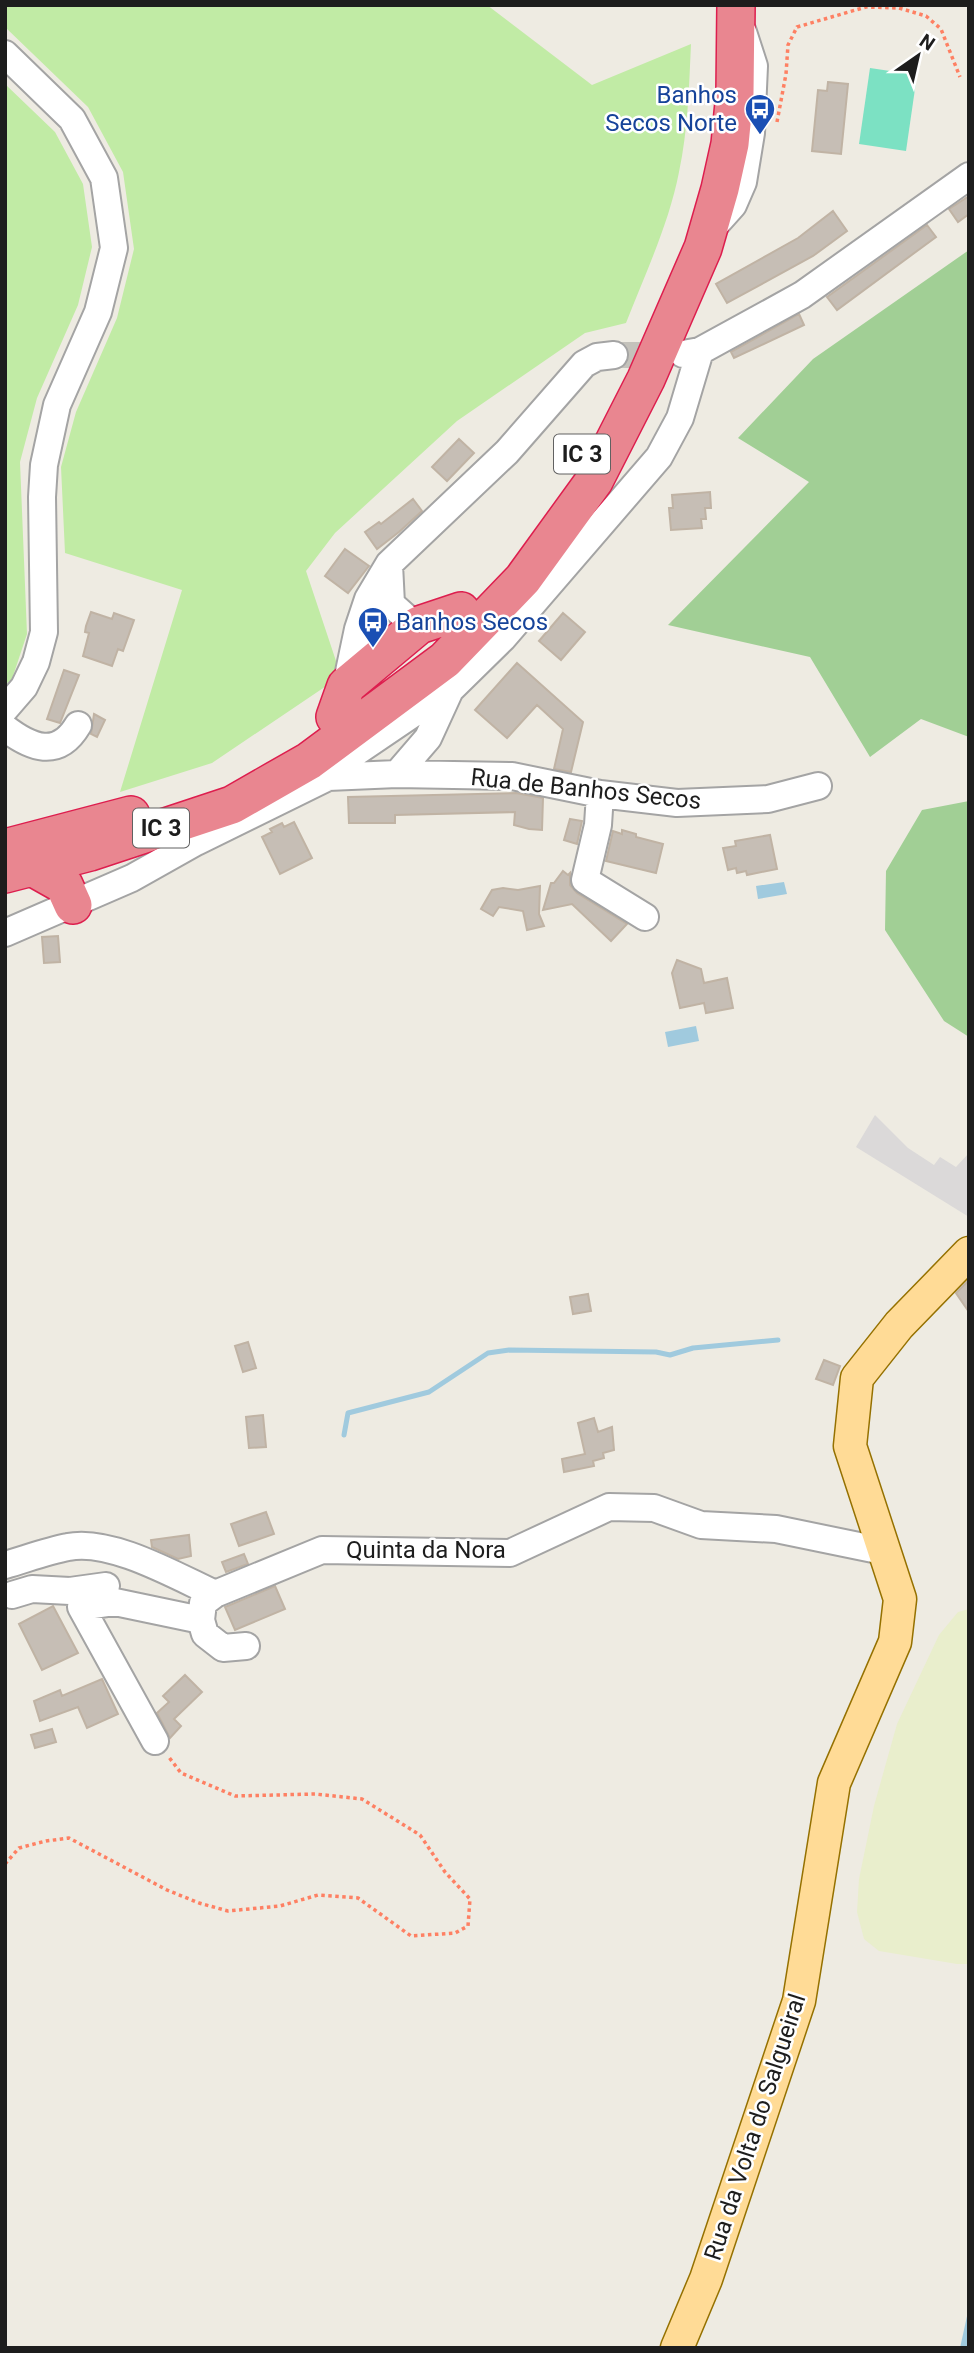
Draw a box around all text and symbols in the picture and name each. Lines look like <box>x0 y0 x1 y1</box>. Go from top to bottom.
north arrow <box>883 21 953 91</box>
text: N <box>915 29 939 56</box>
place label: Banhos Secos Norte <box>605 81 737 137</box>
bus stop icon: Banhos Secos Norte <box>743 92 777 136</box>
road number: IC 3 <box>554 435 610 474</box>
bus stop icon: Banhos Secos <box>356 605 390 649</box>
place label: Banhos Secos <box>396 608 548 636</box>
street label: Rua de Banhos Secos <box>469 763 703 815</box>
road number: IC 3 <box>133 808 189 848</box>
street label: Quinta da Nora <box>346 1536 506 1564</box>
street label: Rua da Volta do Salgueiral <box>699 1990 811 2264</box>

